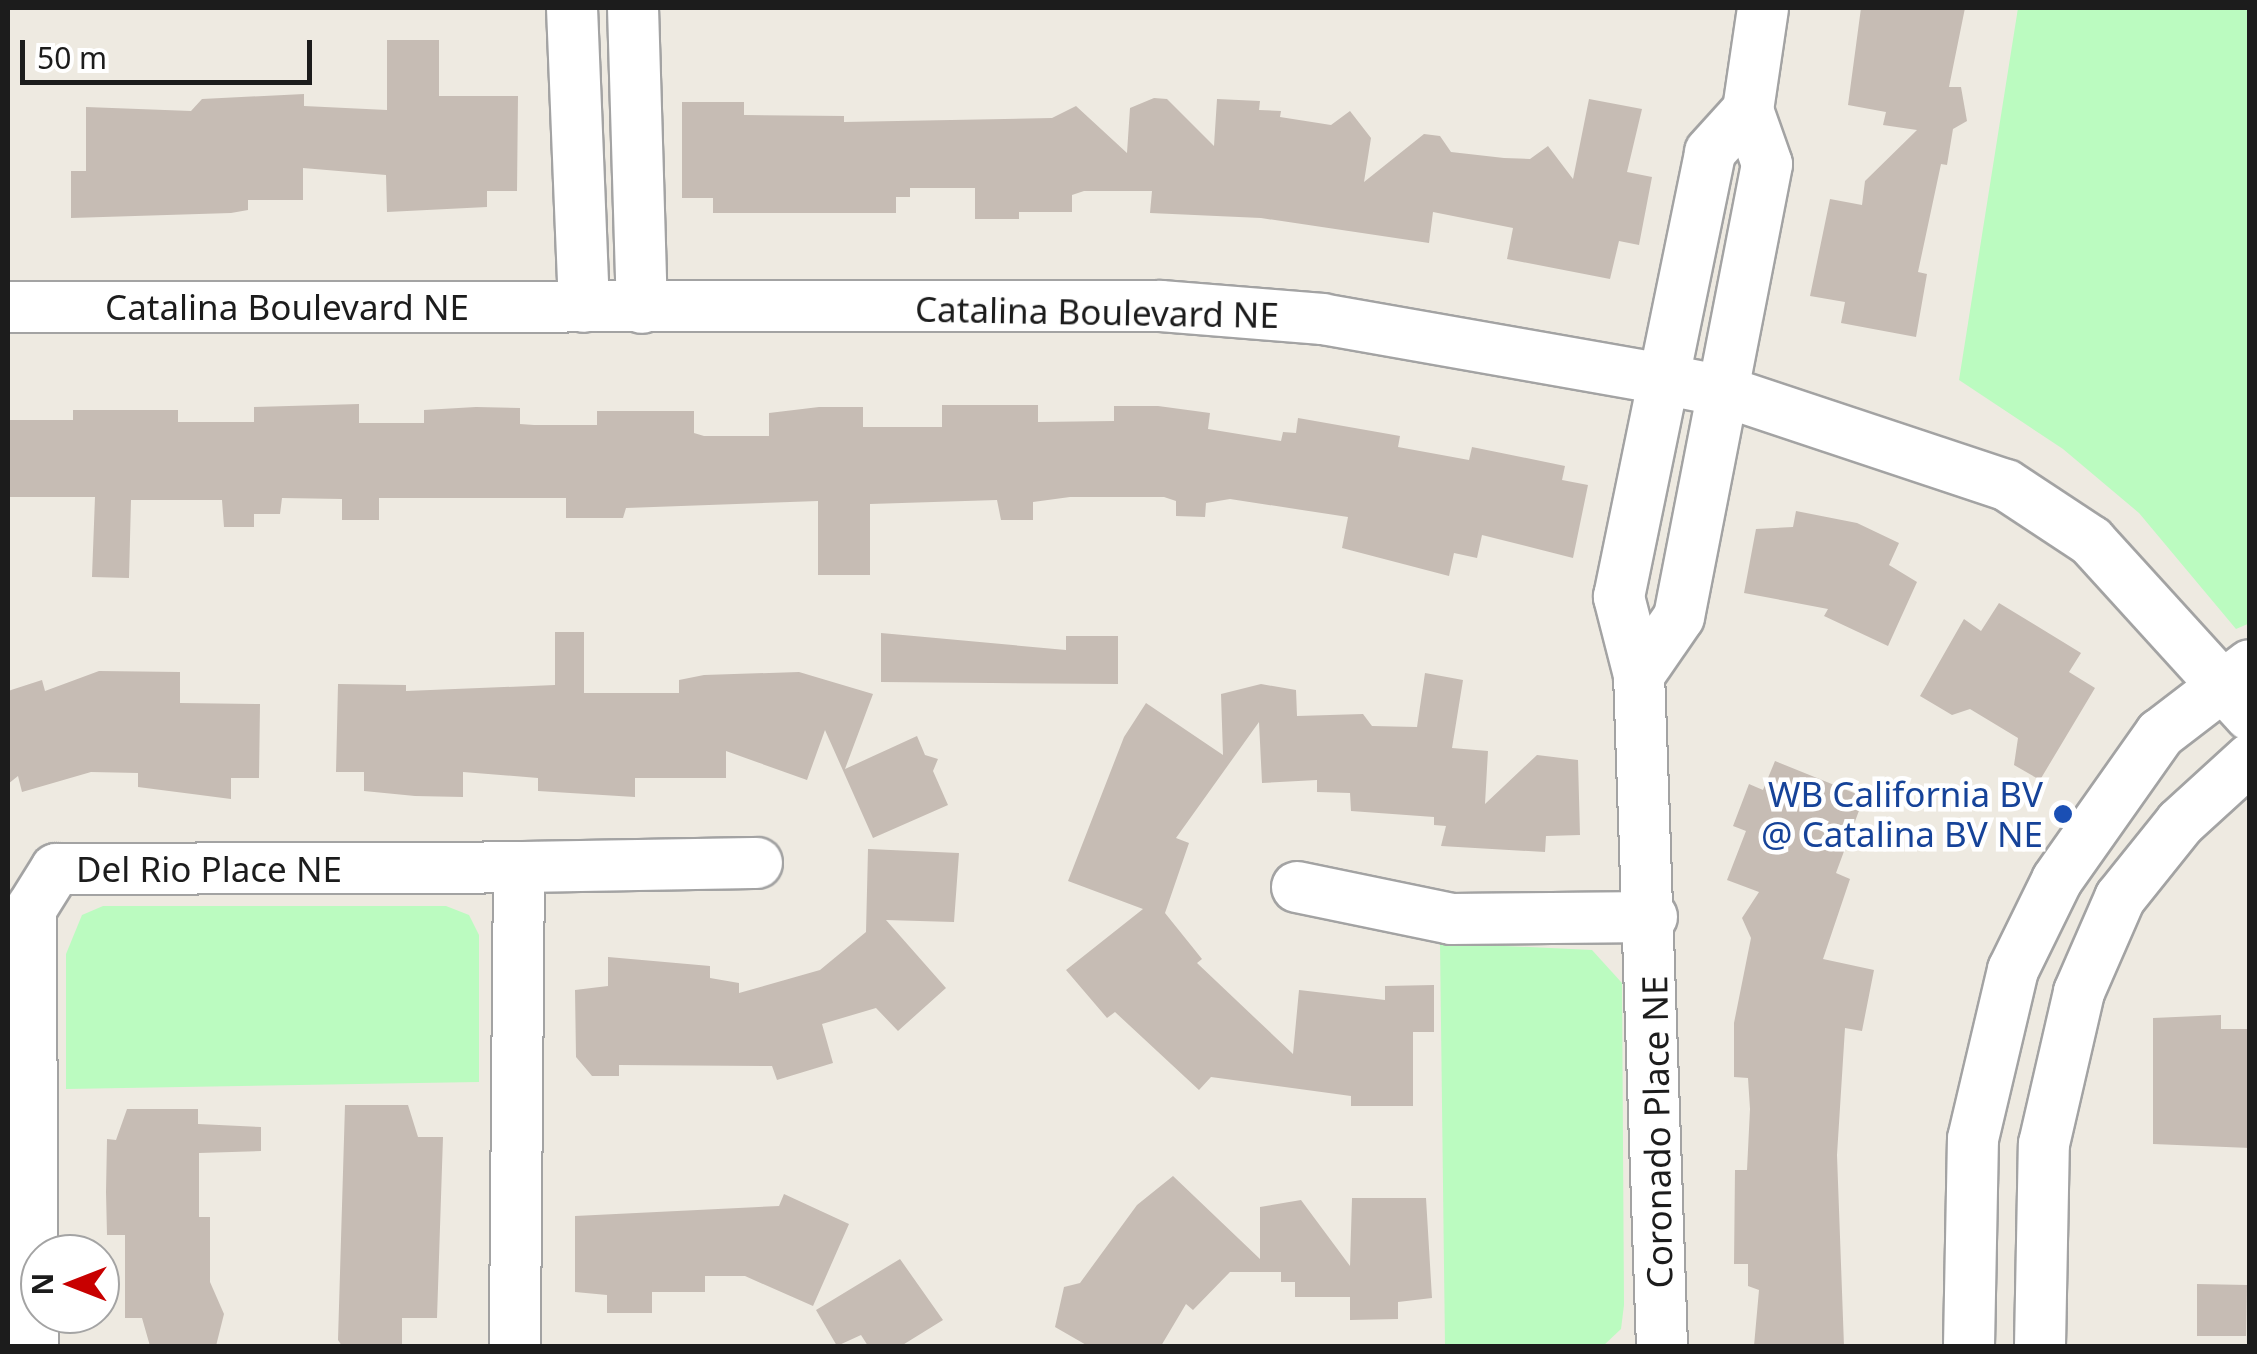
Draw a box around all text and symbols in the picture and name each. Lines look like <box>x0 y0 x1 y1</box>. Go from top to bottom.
scale bar <box>25 20 318 82</box>
text: 50 m <box>37 37 107 78</box>
street label: Catalina Boulevard NE <box>105 286 469 328</box>
street label: Catalina Boulevard NE <box>915 288 1279 336</box>
place label: WB California BV @ Catalina BV NE <box>1761 773 2043 855</box>
marker: WB California BV @ Catalina BV NE <box>2052 803 2074 825</box>
street label: Del Rio Place NE <box>76 848 342 890</box>
street label: Coronado Place NE <box>1633 975 1681 1289</box>
north arrow <box>20 1234 120 1334</box>
text: N <box>23 1273 61 1295</box>

